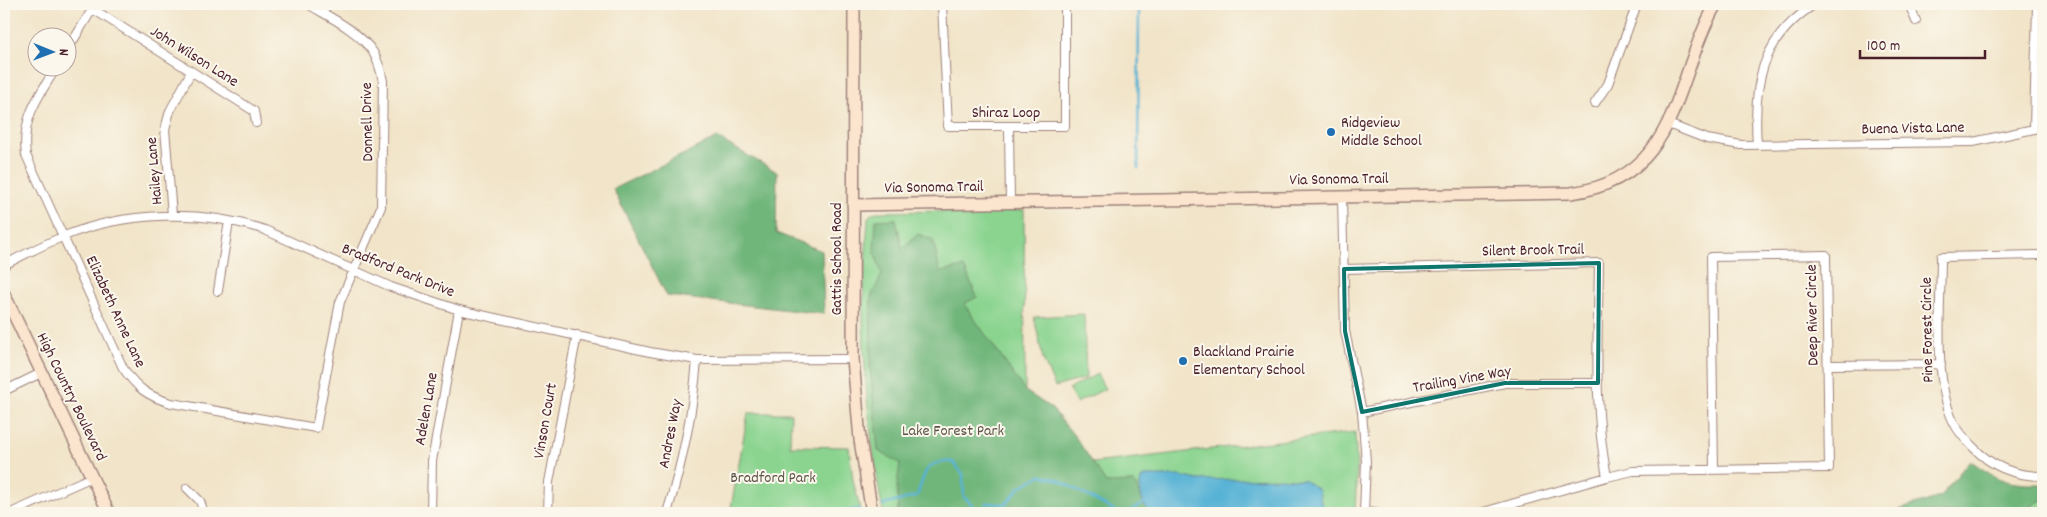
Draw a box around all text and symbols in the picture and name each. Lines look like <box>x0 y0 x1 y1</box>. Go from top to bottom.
street label: John Wilson Lane <box>145 21 243 93</box>
north arrow <box>28 28 78 78</box>
scale bar <box>1860 28 1984 60</box>
text: 100 m <box>1867 36 1900 58</box>
text: N <box>53 49 73 56</box>
street label: Donnell Drive <box>356 82 380 162</box>
street label: Shiraz Loop <box>972 102 1040 125</box>
place label: Ridgeview Middle School <box>1341 112 1422 153</box>
street label: Buena Vista Lane <box>1861 117 1965 141</box>
marker: Ridgeview Middle School <box>1325 126 1337 138</box>
street label: Hailey Lane <box>141 136 169 206</box>
street label: Via Sonoma Trail <box>1289 168 1389 192</box>
street label: Via Sonoma Trail <box>884 176 984 200</box>
street label: Gattis School Road <box>826 202 849 316</box>
street label: Bradford Park Drive <box>338 238 458 304</box>
street label: Silent Brook Trail <box>1482 239 1585 263</box>
street label: Elizabeth Anne Lane <box>79 252 151 372</box>
street label: Deep River Circle <box>1801 264 1825 366</box>
street label: Pine Forest Circle <box>1916 277 1940 383</box>
street label: High Country Boulevard <box>30 329 112 465</box>
place label: Blackland Prairie Elementary School <box>1193 341 1305 382</box>
marker: Blackland Prairie Elementary School <box>1177 355 1189 367</box>
street label: Trailing Vine Way <box>1411 360 1513 400</box>
street label: Adelen Lane <box>409 371 445 447</box>
street label: Vinson Court <box>528 381 564 461</box>
street label: Andres Way <box>653 397 689 471</box>
park label: Lake Forest Park <box>902 420 1004 443</box>
park label: Bradford Park <box>730 467 816 490</box>

